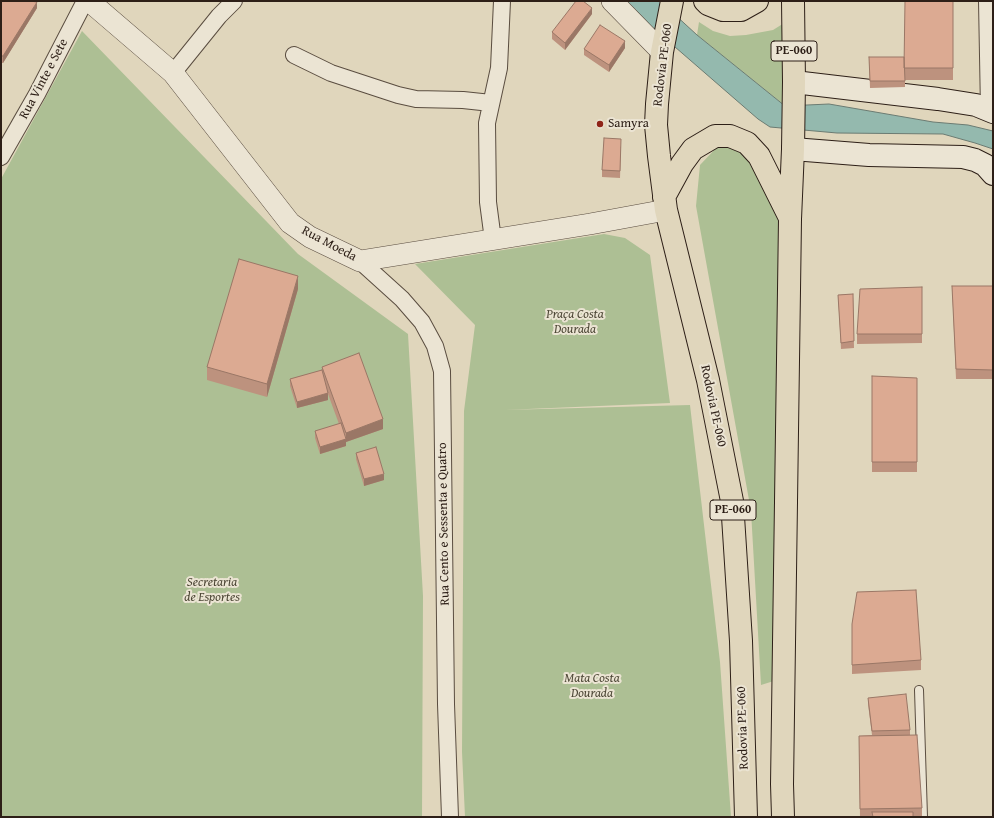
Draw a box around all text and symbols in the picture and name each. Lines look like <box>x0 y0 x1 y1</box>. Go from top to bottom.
street label: Rodovia PE-060 <box>650 23 676 107</box>
street label: Rua Vinte e Sete <box>16 36 72 122</box>
road number: PE-060 <box>771 41 817 61</box>
place label: Samyra <box>608 116 649 132</box>
marker: Samyra <box>595 119 605 129</box>
street label: Rua Moeda <box>299 223 359 265</box>
park label: Praça Costa Dourada <box>546 307 604 338</box>
street label: Rodovia PE-060 <box>697 364 729 448</box>
street label: Rua Cento e Sessenta e Quatro <box>435 442 453 606</box>
road number: PE-060 <box>710 500 756 520</box>
park label: Secretaria de Esportes <box>184 575 240 606</box>
park label: Mata Costa Dourada <box>564 671 620 702</box>
street label: Rodovia PE-060 <box>734 686 752 770</box>

